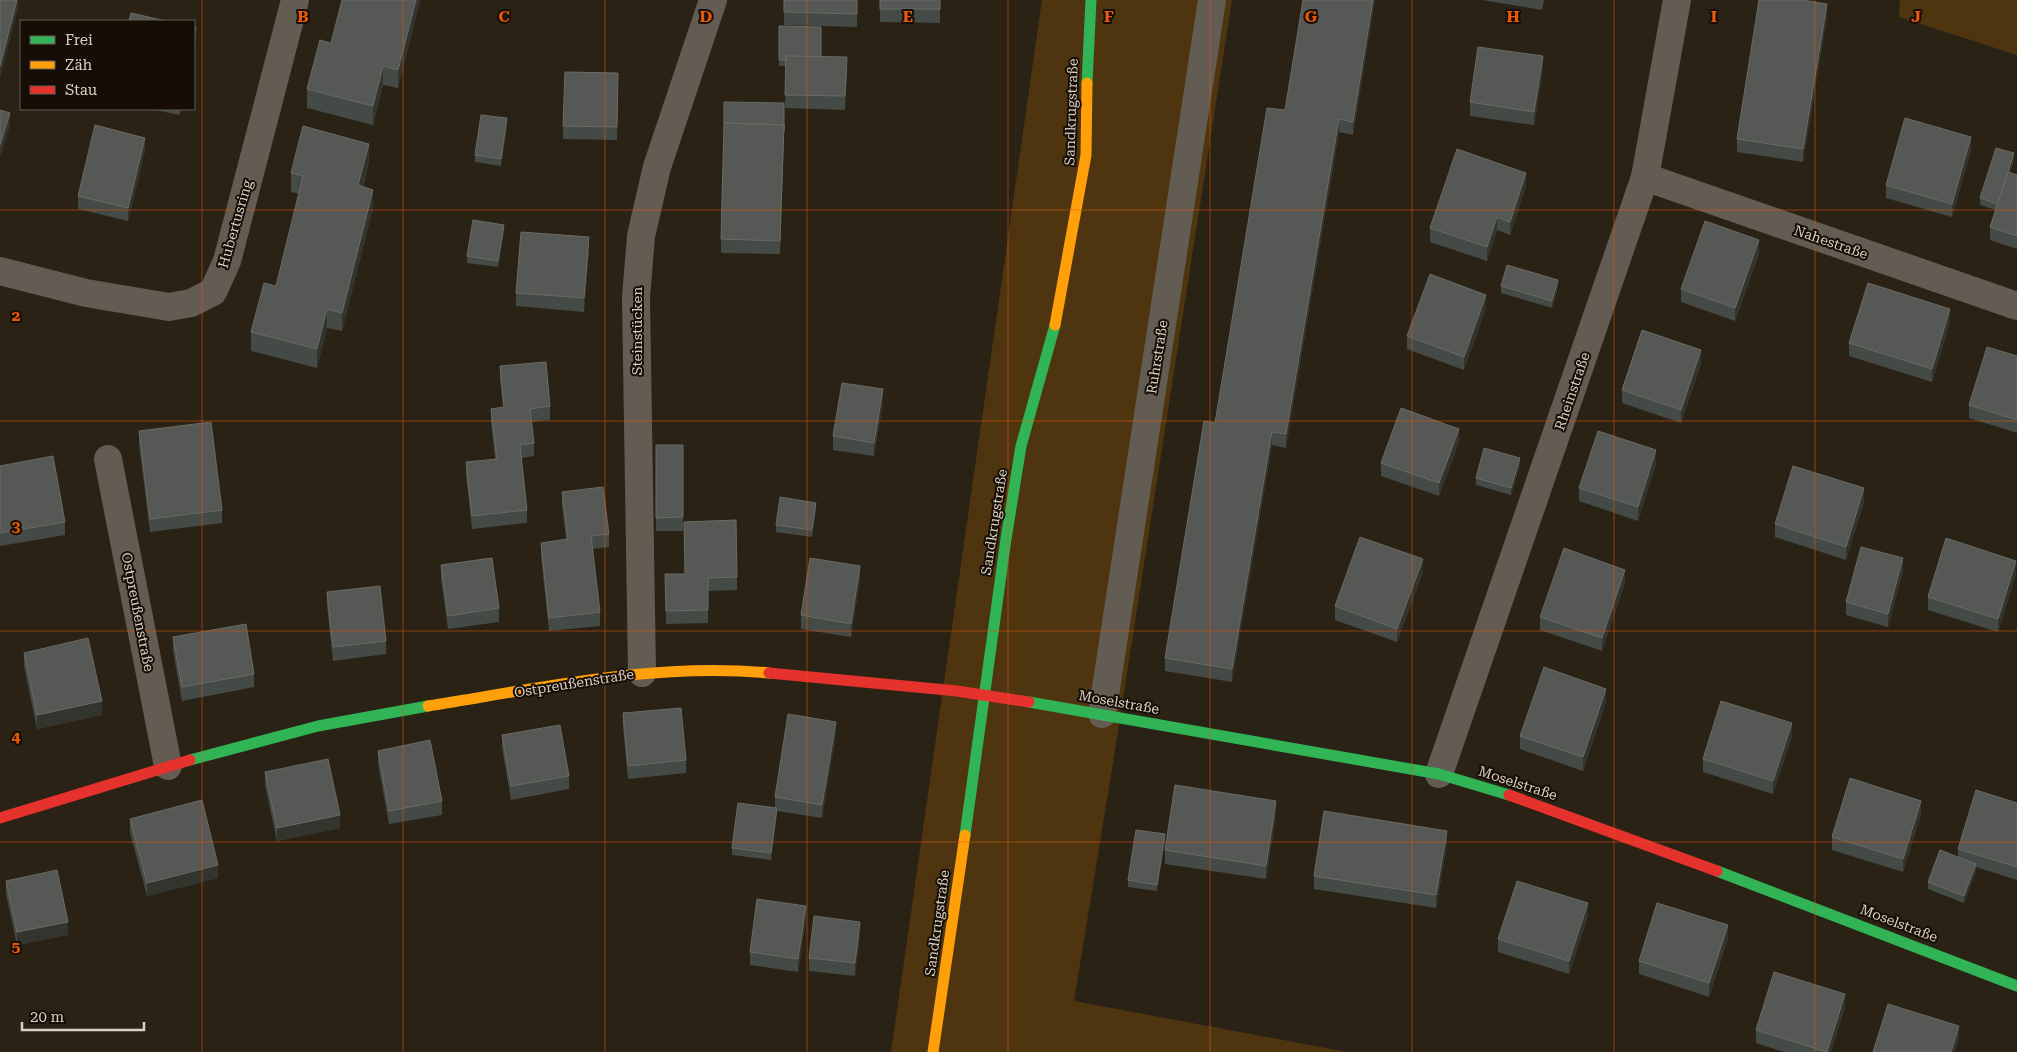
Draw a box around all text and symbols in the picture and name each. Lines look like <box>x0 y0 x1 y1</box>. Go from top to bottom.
text: B <box>297 7 309 26</box>
text: C <box>498 7 510 26</box>
text: D <box>700 7 713 26</box>
text: E <box>903 7 913 26</box>
text: F <box>1104 7 1114 26</box>
text: G <box>1305 7 1318 26</box>
text: H <box>1506 7 1520 26</box>
text: I <box>1711 7 1717 26</box>
text: J <box>1911 7 1921 26</box>
legend <box>20 20 195 110</box>
text: Frei <box>65 31 93 49</box>
text: Zäh <box>65 56 93 74</box>
street label: Sandkrugstraße <box>1061 58 1081 166</box>
text: Stau <box>65 81 98 99</box>
street label: Hubertusring <box>215 178 255 270</box>
street label: Nahestraße <box>1792 222 1870 262</box>
street label: Steinstücken <box>629 287 645 375</box>
text: 2 <box>12 306 21 325</box>
street label: Ruhrstraße <box>1143 319 1171 395</box>
street label: Rheinstraße <box>1551 350 1593 432</box>
street label: Sandkrugstraße <box>978 468 1010 576</box>
text: 3 <box>12 517 21 536</box>
street label: Ostpreußenstraße <box>119 551 157 673</box>
street label: Ostpreußenstraße <box>513 666 635 700</box>
street label: Moselstraße <box>1077 687 1161 717</box>
text: 4 <box>12 727 21 746</box>
street label: Moselstraße <box>1477 763 1560 803</box>
street label: Sandkrugstraße <box>922 869 952 977</box>
street label: Moselstraße <box>1858 901 1940 945</box>
text: 5 <box>12 937 21 956</box>
scale bar <box>22 1000 145 1032</box>
text: 20 m <box>30 1008 65 1026</box>

